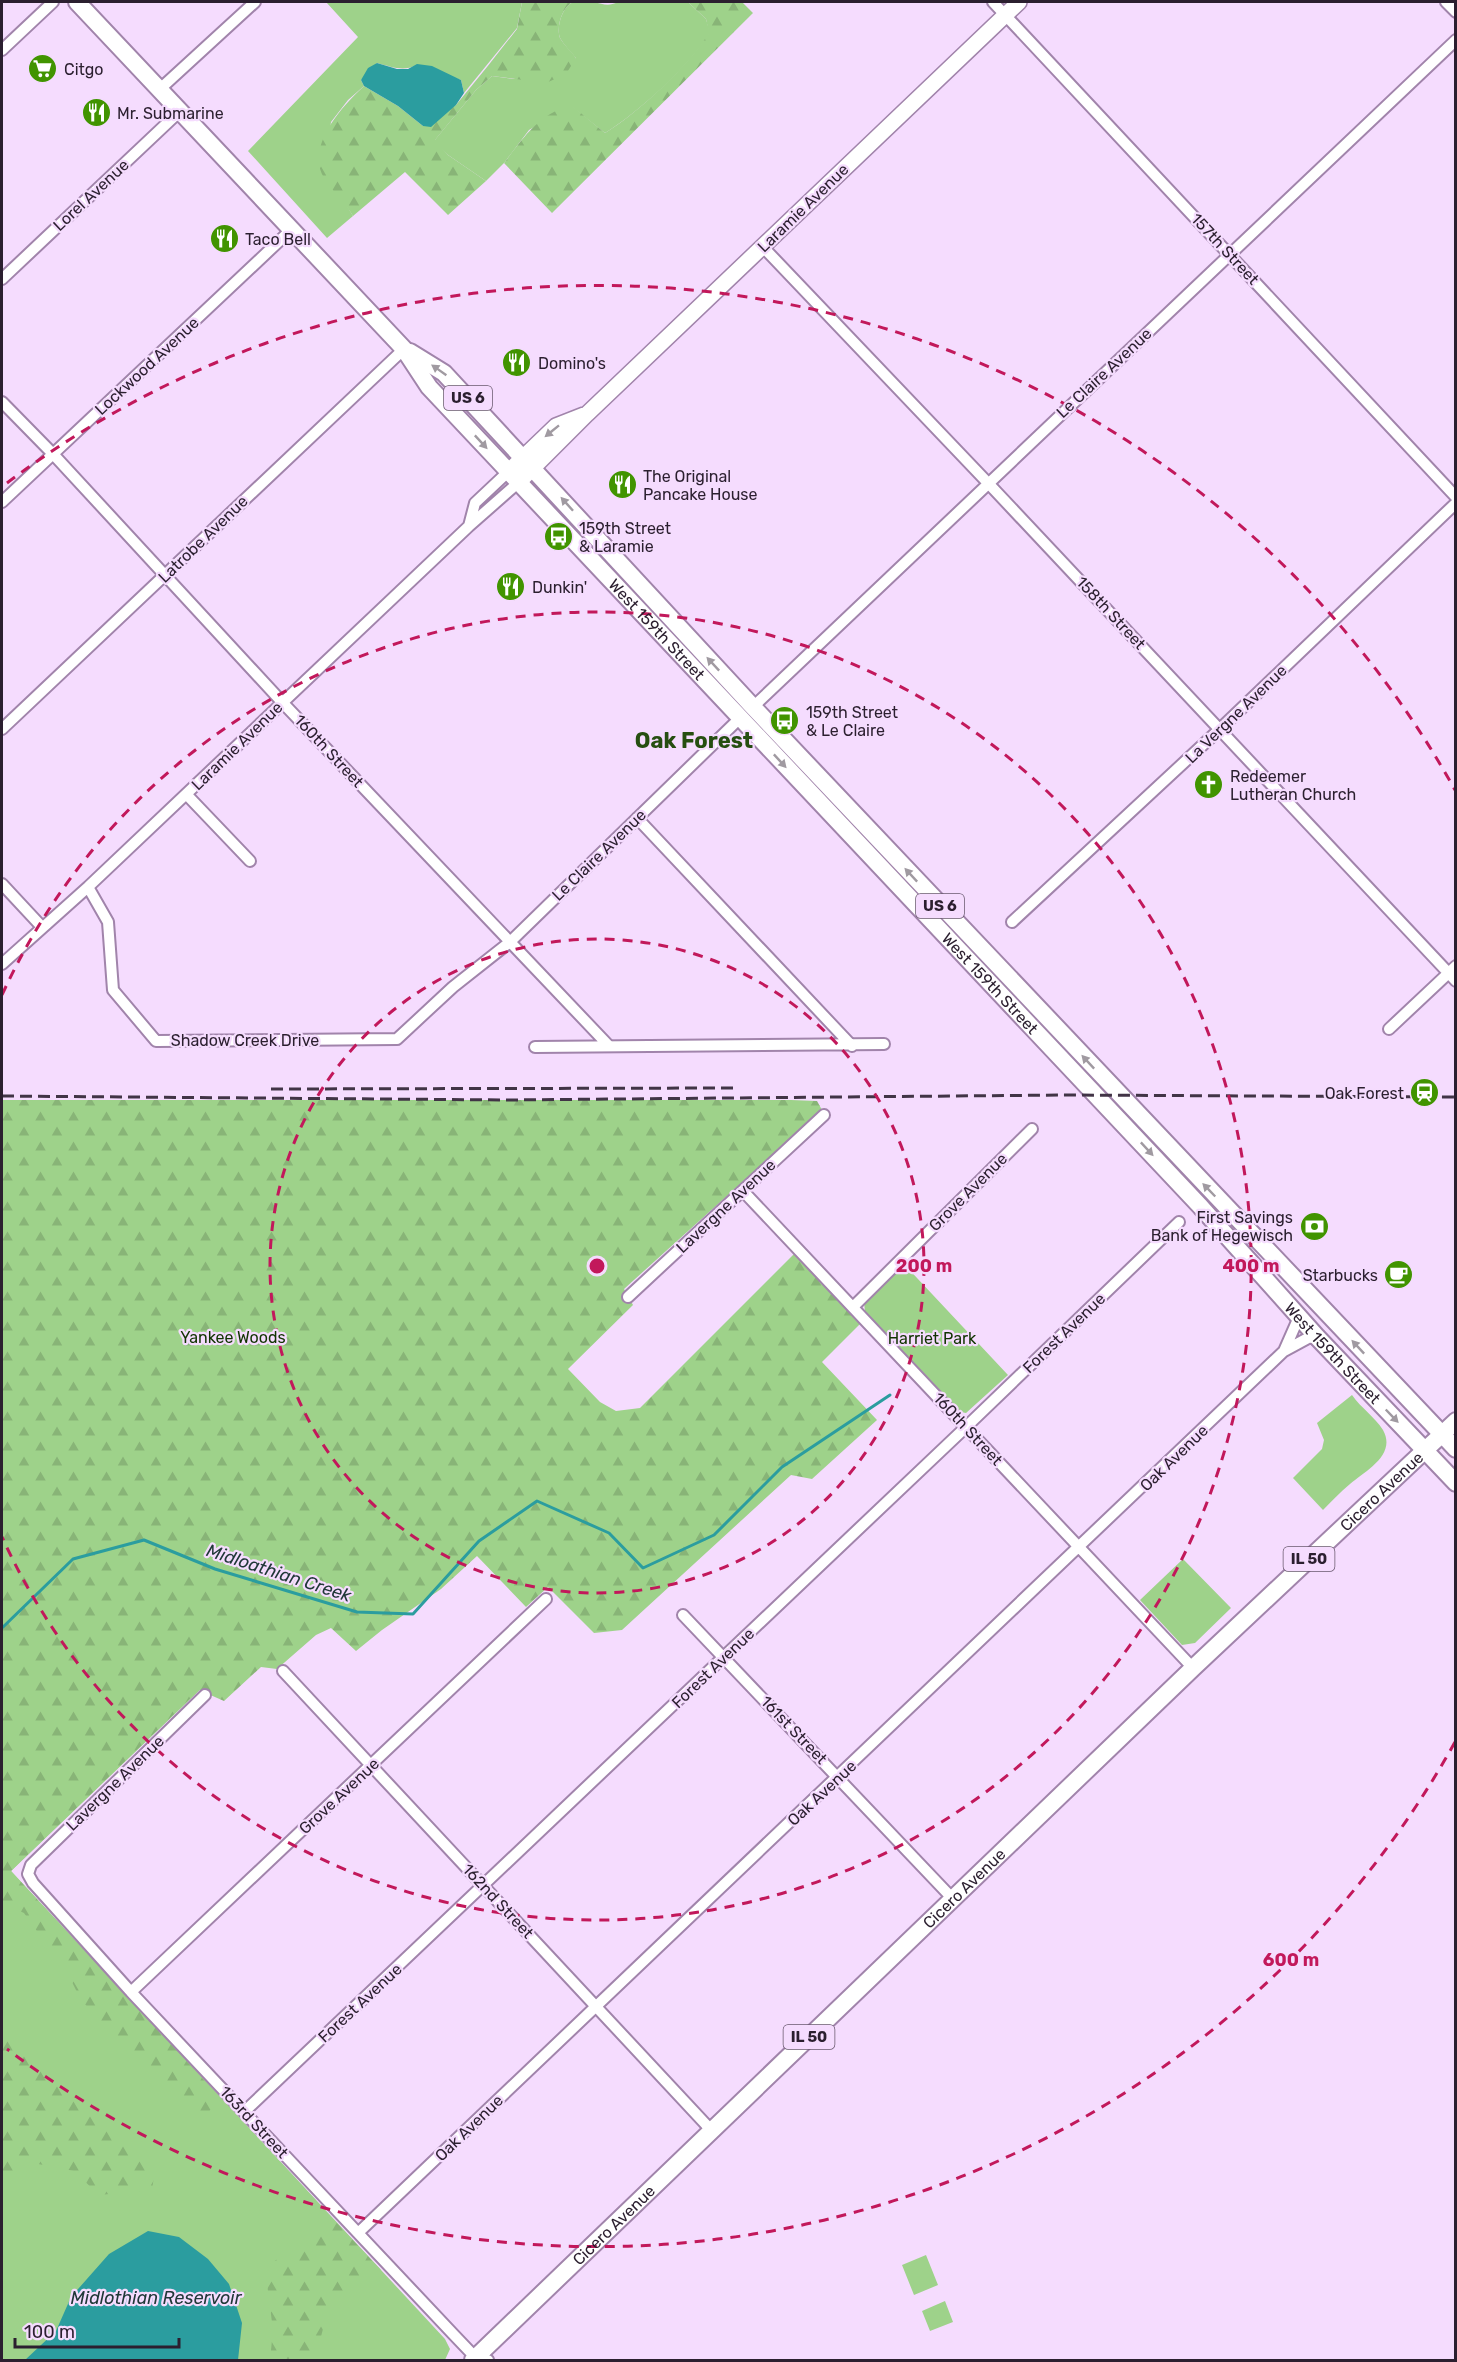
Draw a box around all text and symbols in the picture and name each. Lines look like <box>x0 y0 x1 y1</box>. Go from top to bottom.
supermarket icon: Citgo <box>27 53 59 85</box>
place label: Citgo <box>64 60 104 79</box>
restaurant icon: Mr. Submarine <box>80 97 112 129</box>
place label: Mr. Submarine <box>117 104 224 123</box>
street label: Lorel Avenue <box>49 155 133 235</box>
street label: Laramie Avenue <box>754 160 853 256</box>
street label: 157th Street <box>1187 209 1263 289</box>
restaurant icon: Taco Bell <box>208 223 240 255</box>
place label: Taco Bell <box>245 230 311 249</box>
street label: Lockwood Avenue <box>91 313 203 419</box>
street label: Le Claire Avenue <box>1052 324 1156 422</box>
restaurant icon: Domino's <box>501 347 533 379</box>
place label: Domino's <box>538 354 606 373</box>
one-way arrow <box>431 364 447 376</box>
road number: US 6 <box>444 386 492 410</box>
one-way arrow <box>544 424 560 437</box>
one-way arrow <box>474 435 488 449</box>
place label: The Original Pancake House <box>643 467 757 504</box>
restaurant icon: The Original Pancake House <box>606 469 638 501</box>
street label: Latrobe Avenue <box>154 491 252 587</box>
one-way arrow <box>561 497 574 512</box>
place label: 159th Street & Laramie <box>579 519 671 556</box>
bus stop icon: 159th Street & Laramie <box>542 521 574 553</box>
restaurant icon: Dunkin' <box>495 571 527 603</box>
street label: 158th Street <box>1072 573 1150 653</box>
street label: West 159th Street <box>605 575 709 684</box>
place label: Dunkin' <box>532 578 587 597</box>
one-way arrow <box>706 656 720 671</box>
street label: La Vergne Avenue <box>1181 661 1291 767</box>
street label: Laramie Avenue <box>188 698 287 794</box>
place label: 159th Street & Le Claire <box>806 703 898 740</box>
bus stop icon: 159th Street & Le Claire <box>769 705 801 737</box>
street label: 160th Street <box>290 711 368 791</box>
district label: Oak Forest <box>635 727 753 754</box>
one-way arrow <box>773 753 787 768</box>
place label: Redeemer Lutheran Church <box>1230 767 1356 804</box>
church icon: Redeemer Lutheran Church <box>1193 769 1225 801</box>
street label: Le Claire Avenue <box>548 805 650 905</box>
one-way arrow <box>904 867 918 882</box>
road number: US 6 <box>916 894 964 918</box>
street label: West 159th Street <box>938 929 1042 1038</box>
street label: Shadow Creek Drive <box>171 1031 319 1050</box>
one-way arrow <box>1081 1056 1095 1070</box>
station icon: Oak Forest <box>1409 1077 1441 1109</box>
place label: Oak Forest <box>1325 1084 1404 1103</box>
one-way arrow <box>1139 1142 1153 1156</box>
street label: Grove Avenue <box>925 1149 1011 1235</box>
street label: Lavergne Avenue <box>672 1155 780 1257</box>
one-way arrow <box>1203 1183 1216 1198</box>
place label: First Savings Bank of Hegewisch <box>1151 1208 1293 1245</box>
bank icon: First Savings Bank of Hegewisch <box>1298 1210 1330 1242</box>
text: 200 m <box>896 1255 952 1277</box>
text: 400 m <box>1222 1255 1280 1277</box>
centre of rings <box>587 1256 607 1276</box>
cafe icon: Starbucks <box>1383 1259 1415 1291</box>
place label: Starbucks <box>1303 1266 1378 1285</box>
street label: Forest Avenue <box>1019 1289 1109 1377</box>
street label: West 159th Street <box>1281 1298 1385 1407</box>
park label: Yankee Woods <box>180 1328 286 1347</box>
park label: Harriet Park <box>888 1329 977 1348</box>
one-way arrow <box>1351 1339 1365 1354</box>
street label: 160th Street <box>929 1389 1007 1469</box>
one-way arrow <box>1385 1409 1399 1424</box>
street label: Oak Avenue <box>1136 1421 1212 1495</box>
street label: Cicero Avenue <box>1336 1448 1427 1535</box>
water label: Midloathian Creek <box>204 1539 355 1607</box>
road number: IL 50 <box>1284 1547 1334 1571</box>
street label: Forest Avenue <box>668 1624 758 1712</box>
street label: 161st Street <box>757 1692 831 1768</box>
street label: Lavergne Avenue <box>62 1731 168 1835</box>
street label: Grove Avenue <box>295 1754 383 1838</box>
street label: Oak Avenue <box>784 1756 860 1830</box>
street label: Cicero Avenue <box>919 1844 1009 1932</box>
street label: 162nd Street <box>459 1860 537 1942</box>
text: 600 m <box>1263 1949 1319 1971</box>
street label: Forest Avenue <box>314 1959 406 2046</box>
road number: IL 50 <box>784 2025 834 2049</box>
street label: 163rd Street <box>216 2082 292 2162</box>
street label: Oak Avenue <box>431 2091 507 2165</box>
street label: Cicero Avenue <box>568 2181 659 2269</box>
water label: Midlothian Reservoir <box>70 2287 243 2309</box>
scale bar <box>15 2311 178 2349</box>
text: 100 m <box>24 2321 75 2343</box>

